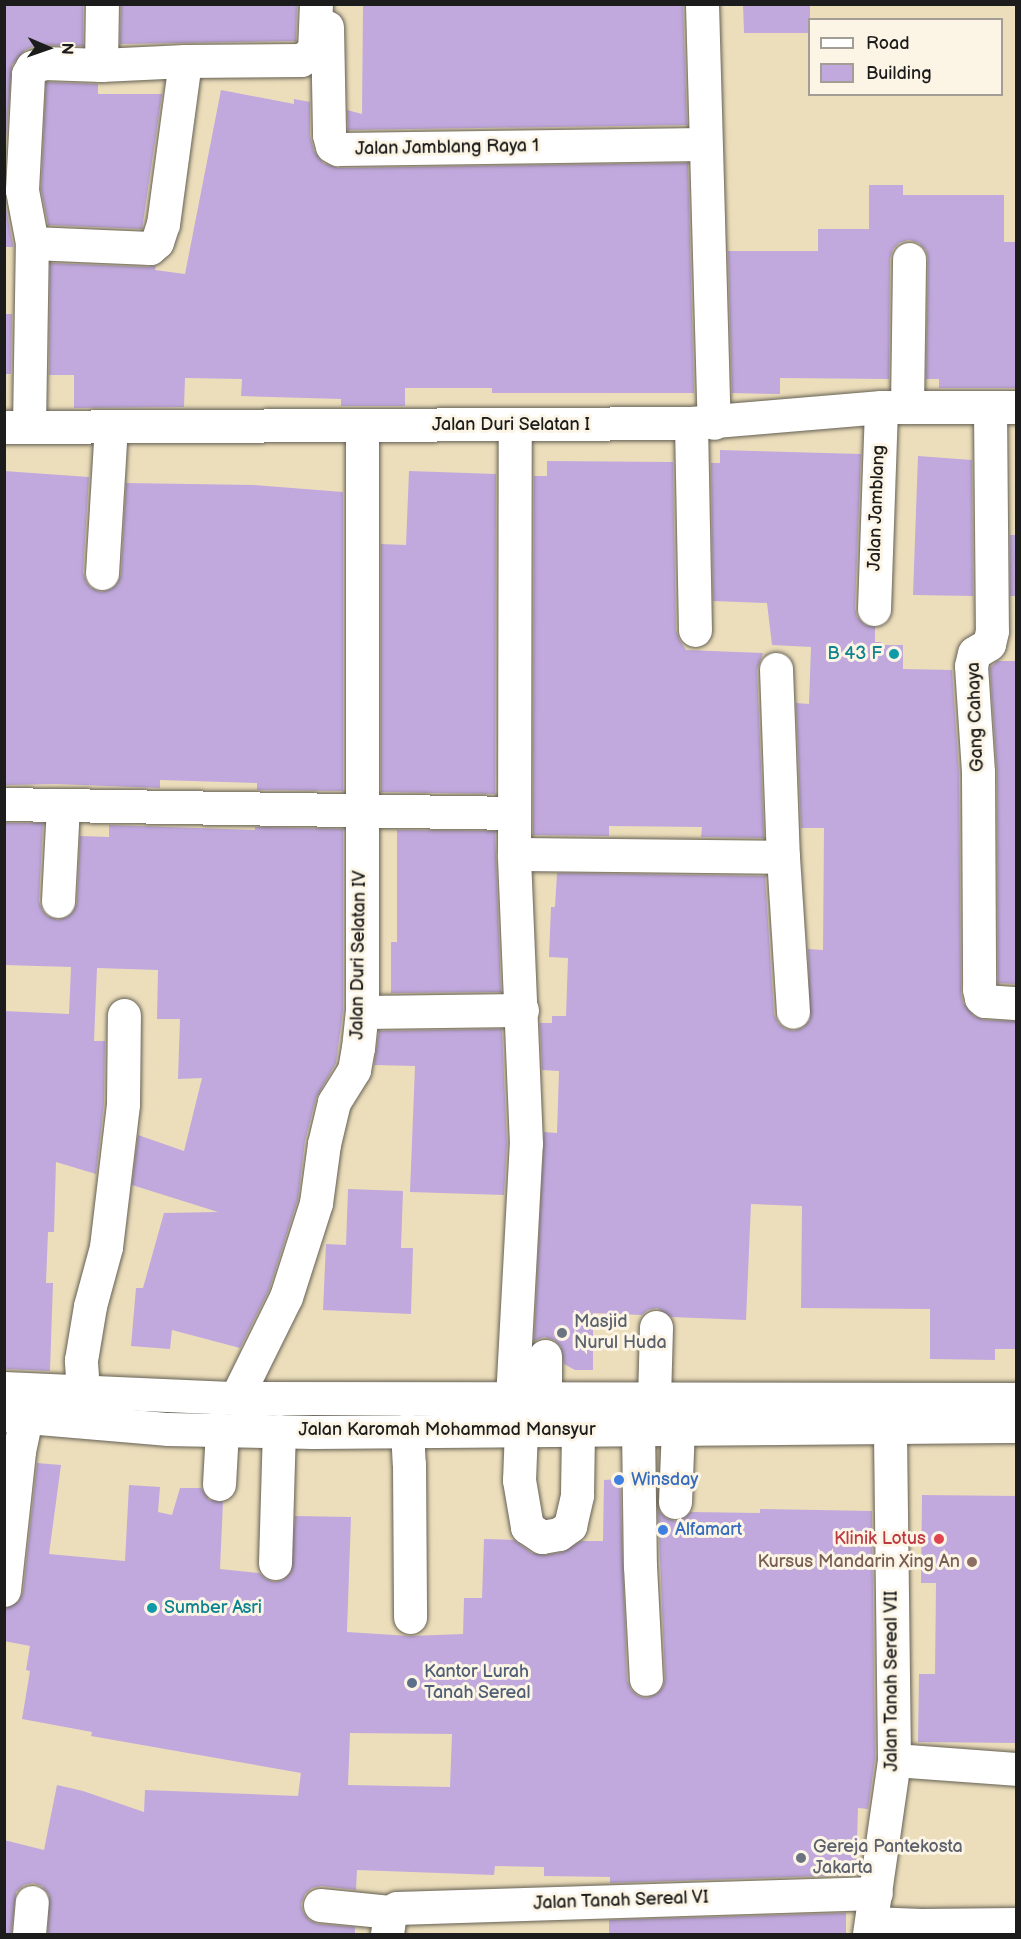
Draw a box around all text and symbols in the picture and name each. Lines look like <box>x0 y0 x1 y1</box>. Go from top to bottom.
north arrow <box>18 18 78 78</box>
legend <box>808 18 1003 96</box>
text: Road <box>866 33 910 54</box>
text: N <box>57 42 76 55</box>
text: Building <box>866 63 932 84</box>
street label: Jalan Jamblang Raya 1 <box>354 136 540 160</box>
street label: Jalan Duri Selatan I <box>432 414 590 436</box>
street label: Jalan Jamblang <box>864 444 890 572</box>
place label: B 43 F <box>827 643 882 665</box>
marker: B 43 F <box>887 647 901 661</box>
street label: Gang Cahaya <box>963 662 989 772</box>
street label: Jalan Duri Selatan IV <box>347 870 371 1040</box>
place label: Masjid Nurul Huda <box>574 1312 667 1354</box>
marker: Masjid Nurul Huda <box>555 1326 569 1340</box>
street label: Jalan Karomah Mohammad Mansyur <box>299 1419 595 1441</box>
place label: Winsday <box>631 1469 698 1491</box>
marker: Winsday <box>612 1473 626 1487</box>
place label: Alfamart <box>675 1519 742 1541</box>
marker: Alfamart <box>656 1523 670 1537</box>
place label: Klinik Lotus <box>834 1528 926 1550</box>
marker: Klinik Lotus <box>930 1530 948 1548</box>
place label: Kursus Mandarin Xing An <box>756 1551 960 1573</box>
marker: Kursus Mandarin Xing An <box>965 1555 979 1569</box>
street label: Jalan Tanah Sereal VII <box>881 1590 903 1772</box>
place label: Sumber Asri <box>164 1597 262 1619</box>
marker: Sumber Asri <box>145 1601 159 1615</box>
place label: Kantor Lurah Tanah Sereal <box>424 1662 531 1704</box>
marker: Kantor Lurah Tanah Sereal <box>405 1676 419 1690</box>
place label: Gereja Pantekosta Jakarta <box>813 1837 963 1880</box>
marker: Gereja Pantekosta Jakarta <box>794 1851 808 1865</box>
street label: Jalan Tanah Sereal VI <box>532 1887 710 1915</box>

